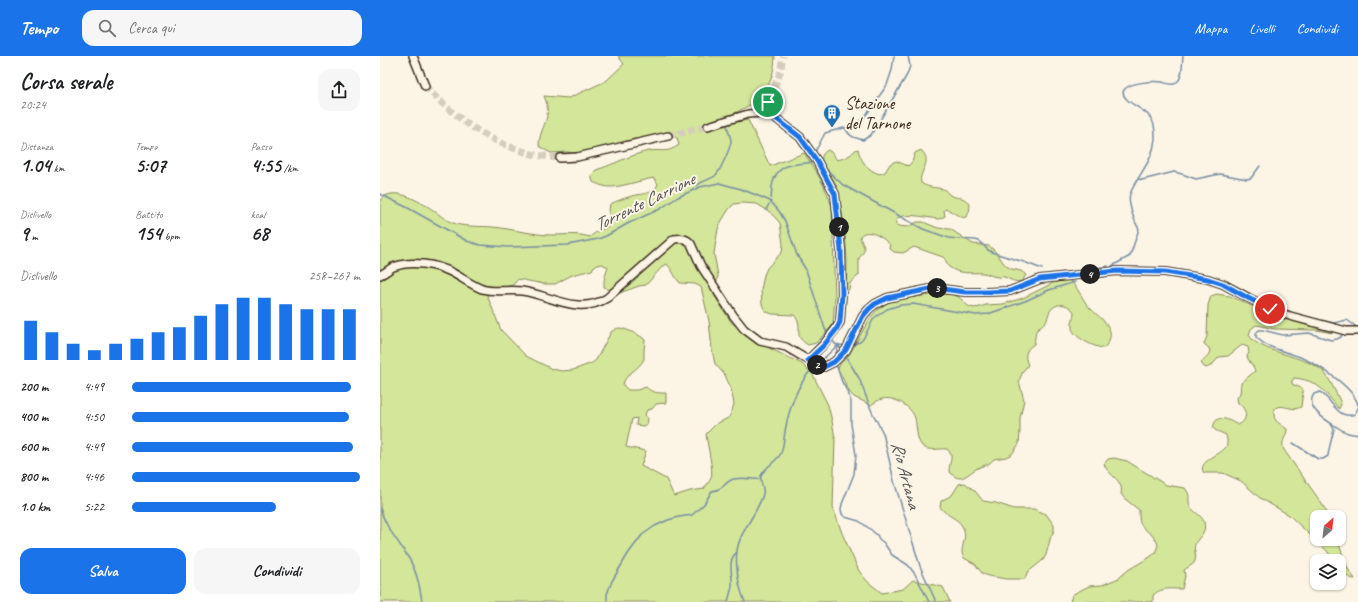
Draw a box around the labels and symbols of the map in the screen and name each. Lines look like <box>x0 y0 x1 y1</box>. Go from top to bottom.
pin <box>751 85 785 119</box>
place label: Stazione del Tarnone <box>845 93 912 134</box>
building icon: Stazione del Tarnone <box>822 103 842 128</box>
water label: Torrente Carrione <box>590 167 701 236</box>
pin: 1 <box>829 217 849 237</box>
pin: 4 <box>1080 264 1100 284</box>
pin: 3 <box>927 278 947 298</box>
pin <box>1253 292 1287 326</box>
pin: 2 <box>807 355 827 375</box>
water label: Rio Artana <box>887 439 926 513</box>
north arrow <box>1310 510 1346 546</box>

